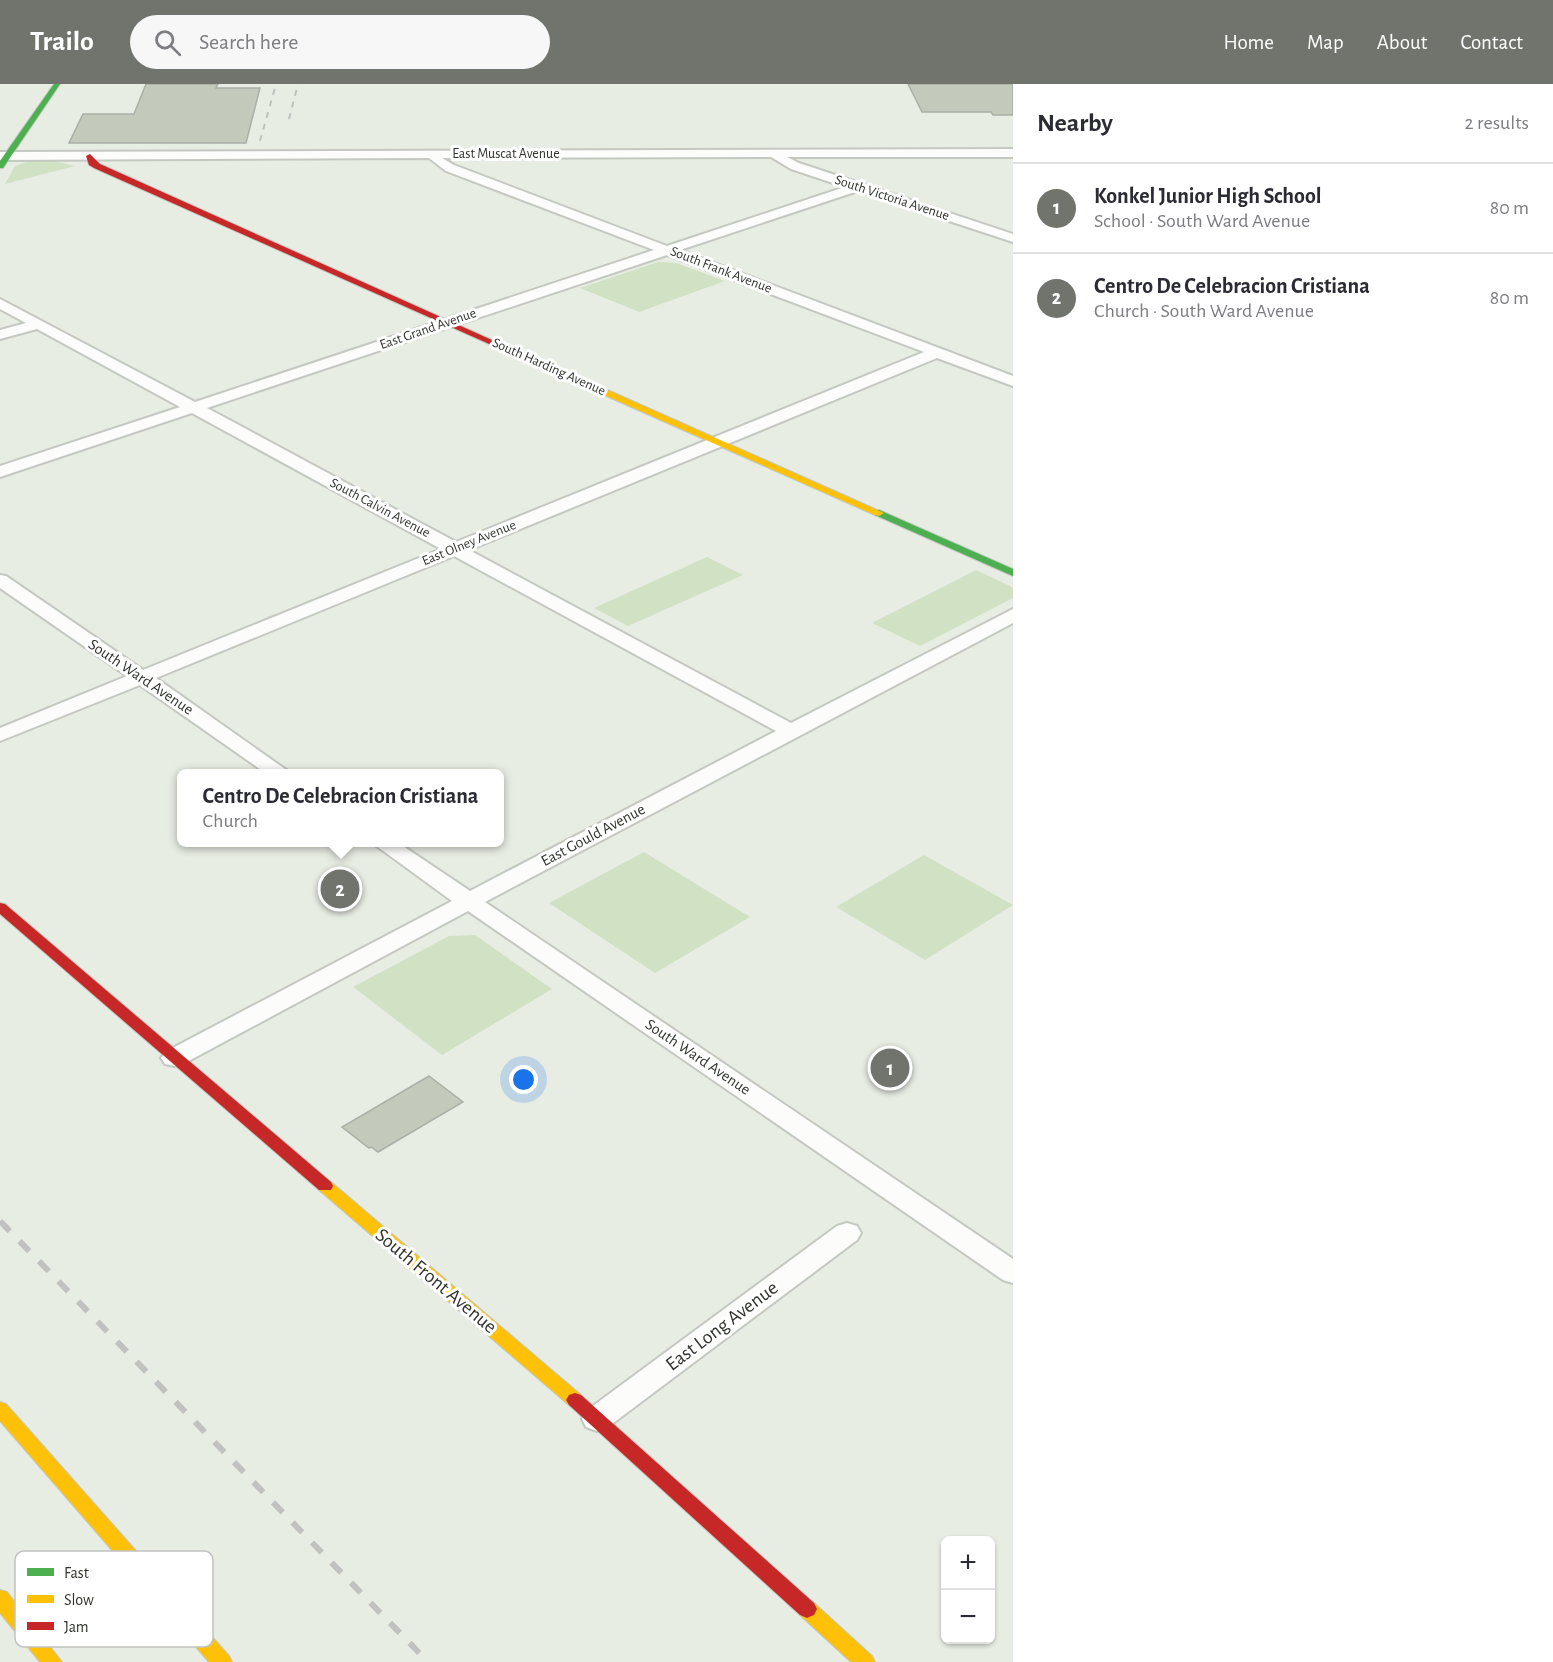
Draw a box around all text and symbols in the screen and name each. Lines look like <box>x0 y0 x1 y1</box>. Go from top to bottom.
search box <box>130 15 550 69</box>
icon: search <box>151 26 184 59</box>
text: Trailo <box>30 28 94 56</box>
text: Search here <box>199 31 298 53</box>
text: Home <box>1223 32 1274 53</box>
text: Map <box>1307 32 1344 53</box>
text: About <box>1377 32 1427 53</box>
text: Contact <box>1460 32 1523 53</box>
text: Nearby <box>1037 110 1113 136</box>
text: 2 results <box>1465 113 1529 133</box>
street label: East Muscat Avenue <box>452 147 560 161</box>
street label: South Victoria Avenue <box>833 173 951 223</box>
text: Konkel Junior High School <box>1094 185 1322 207</box>
text: 1 <box>1053 198 1060 218</box>
text: 80 m <box>1490 198 1529 218</box>
text: School · South Ward Avenue <box>1094 211 1310 231</box>
street label: South Frank Avenue <box>668 244 774 296</box>
text: Centro De Celebracion Cristiana <box>1094 275 1370 297</box>
text: 2 <box>1052 288 1061 308</box>
text: 80 m <box>1490 288 1529 308</box>
text: Church · South Ward Avenue <box>1094 301 1314 321</box>
street label: East Grand Avenue <box>378 306 478 352</box>
street label: South Harding Avenue <box>490 336 608 398</box>
street label: South Calvin Avenue <box>328 476 432 540</box>
street label: East Olney Avenue <box>420 518 518 568</box>
street label: South Ward Avenue <box>86 636 196 718</box>
popup <box>177 769 504 847</box>
text: Centro De Celebracion Cristiana <box>203 785 478 807</box>
street label: East Gould Avenue <box>538 801 648 869</box>
text: Church <box>203 811 258 831</box>
pin: 2 <box>320 866 360 912</box>
street label: South Ward Avenue <box>643 1016 753 1098</box>
pin: 1 <box>870 1046 910 1090</box>
your location <box>509 1065 538 1094</box>
street label: South Front Avenue <box>372 1225 500 1337</box>
street label: East Long Avenue <box>662 1277 782 1375</box>
map controls <box>941 1536 995 1644</box>
button: + <box>941 1536 995 1590</box>
legend <box>15 1551 213 1647</box>
text: Fast <box>64 1565 89 1581</box>
button: − <box>941 1590 995 1644</box>
text: Slow <box>64 1592 94 1608</box>
text: Jam <box>64 1619 89 1635</box>

